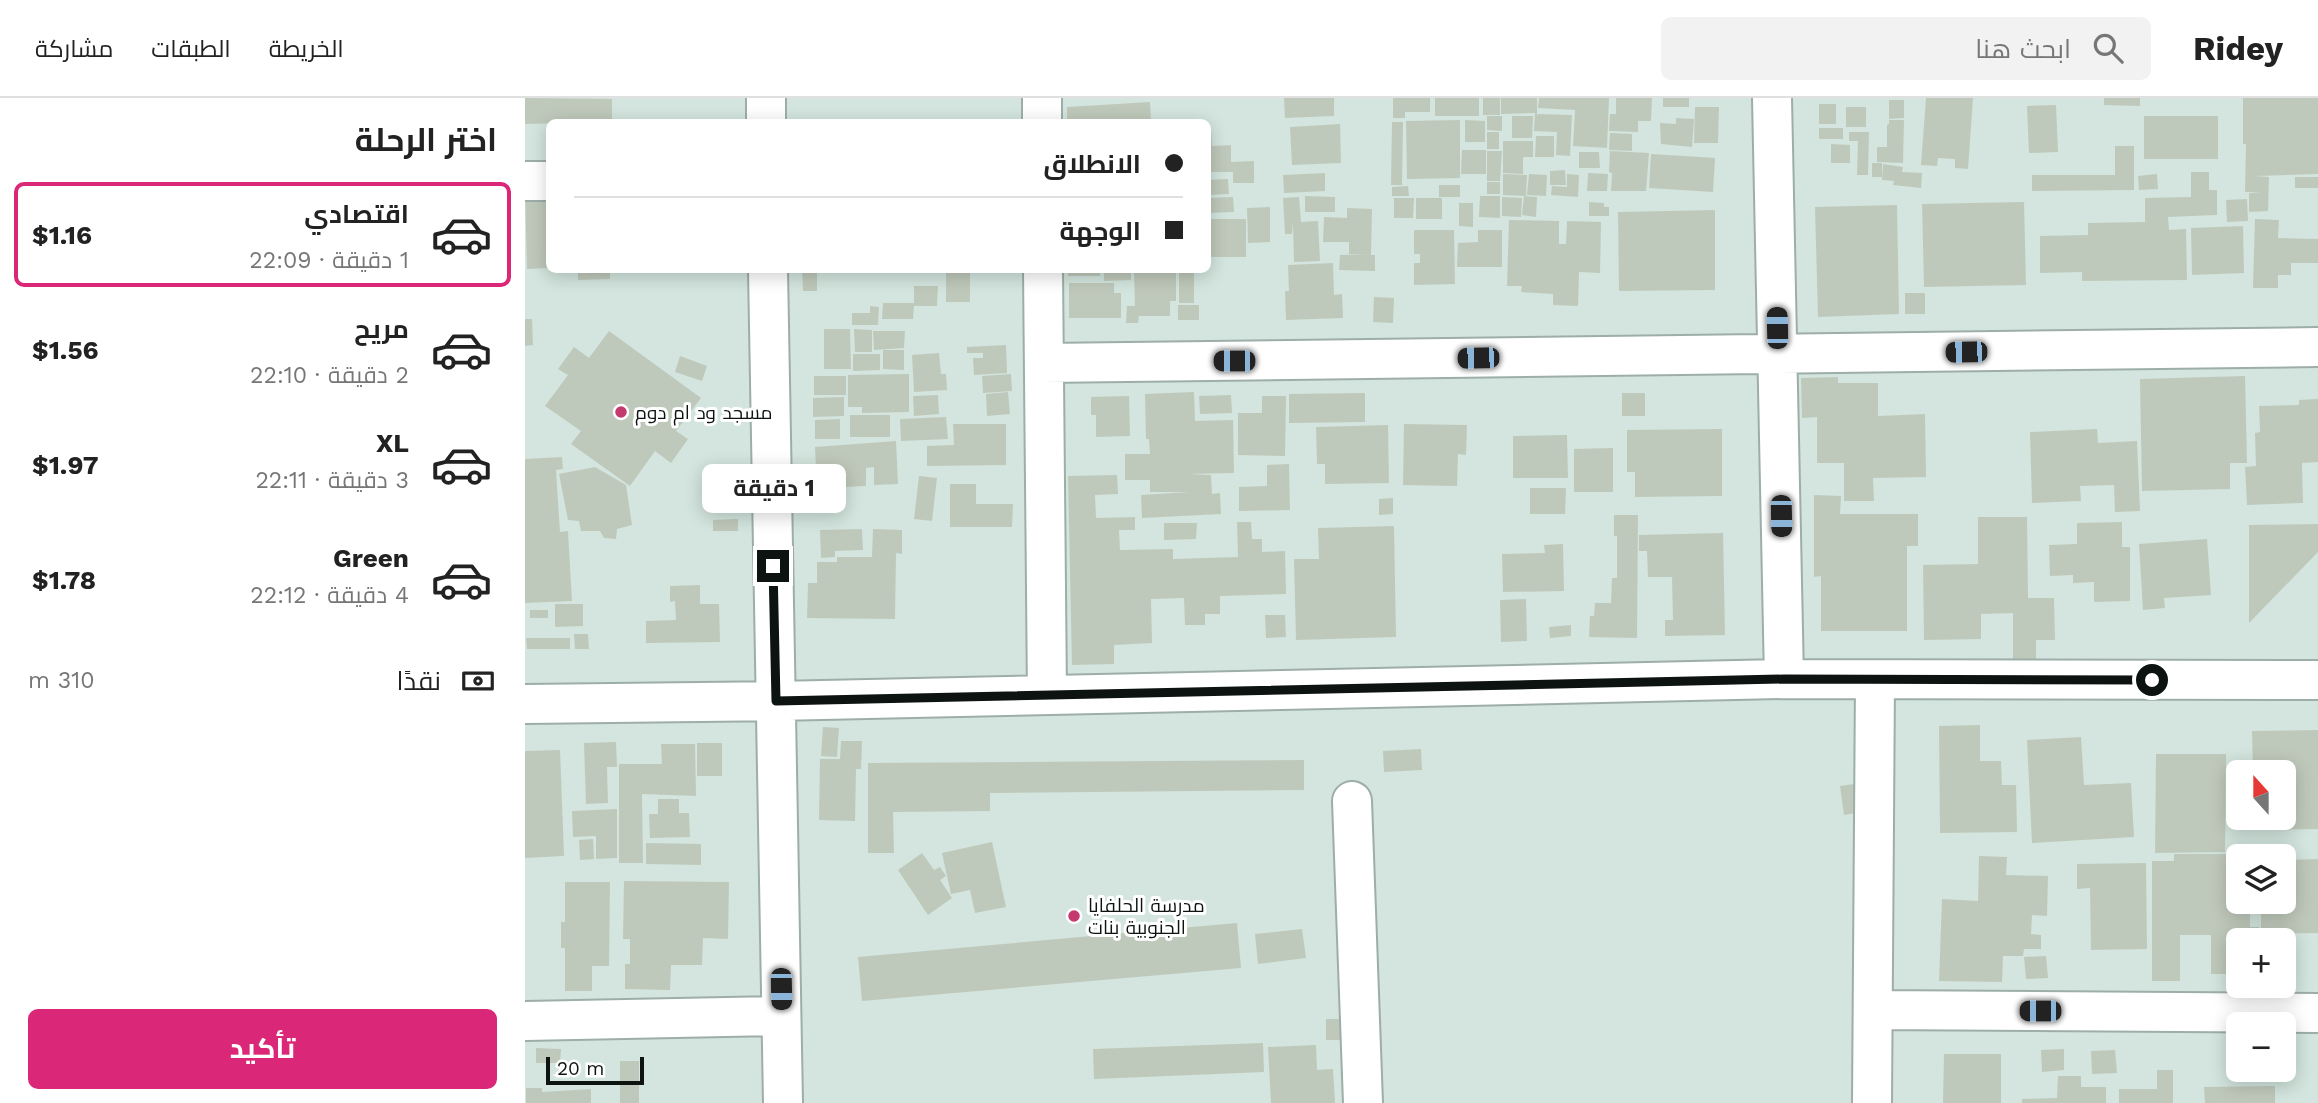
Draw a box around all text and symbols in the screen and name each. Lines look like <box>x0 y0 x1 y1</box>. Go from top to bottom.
search box <box>1661 17 2151 80</box>
icon: search <box>2089 29 2127 67</box>
text: Ridey <box>2193 29 2283 68</box>
text: ابحث هنا <box>1975 34 2071 64</box>
text: مشاركة <box>35 35 113 63</box>
text: الطبقات <box>151 35 231 63</box>
text: الخريطة <box>269 35 344 63</box>
text: اختر الرحلة <box>355 121 497 159</box>
text: الانطلاق <box>1043 149 1141 179</box>
text: اقتصادي <box>304 199 409 229</box>
icon: car <box>430 203 493 266</box>
text: الوجهة <box>1060 216 1141 246</box>
text: $1.16 <box>32 220 92 250</box>
text: 1 دقيقة · 22:09 <box>249 247 409 274</box>
car <box>1767 307 1788 349</box>
text: مريح <box>354 314 409 344</box>
icon: car <box>430 318 493 381</box>
text: $1.56 <box>32 335 99 365</box>
car <box>1945 341 1988 363</box>
car <box>1457 347 1500 369</box>
car <box>1214 351 1256 372</box>
text: 2 دقيقة · 22:10 <box>250 362 409 389</box>
place label: مسجد ود ام دوم <box>635 401 773 426</box>
marker: مسجد ود ام دوم <box>613 404 629 420</box>
text: XL <box>376 428 409 458</box>
icon: car <box>430 433 493 496</box>
text: $1.97 <box>32 450 99 480</box>
callout: 1 دقيقة <box>701 464 845 514</box>
text: 3 دقيقة · 22:11 <box>255 467 409 494</box>
text: 1 دقيقة <box>733 475 815 502</box>
car <box>1771 495 1792 537</box>
text: Green <box>333 543 409 573</box>
icon: car <box>430 548 493 611</box>
route end <box>757 550 789 582</box>
text: $1.78 <box>32 565 96 595</box>
text: 4 دقيقة · 22:12 <box>250 582 409 609</box>
icon: cash <box>459 662 497 700</box>
route start <box>2136 664 2168 696</box>
text: نقدًا <box>397 666 441 696</box>
text: 310 m <box>28 667 94 694</box>
north arrow <box>2226 760 2296 830</box>
map controls <box>2226 760 2296 1082</box>
button: layers <box>2226 844 2296 914</box>
place label: مدرسة الحلفايا الجنوبية بنات <box>1088 894 1205 939</box>
marker: مدرسة الحلفايا الجنوبية بنات <box>1066 908 1082 924</box>
button: + <box>2226 928 2296 998</box>
car <box>771 968 792 1010</box>
car <box>2020 1001 2062 1022</box>
button: تأكيد <box>28 1009 497 1089</box>
button: − <box>2226 1012 2296 1082</box>
scale bar <box>546 1054 644 1086</box>
text: 20 m <box>557 1057 604 1080</box>

